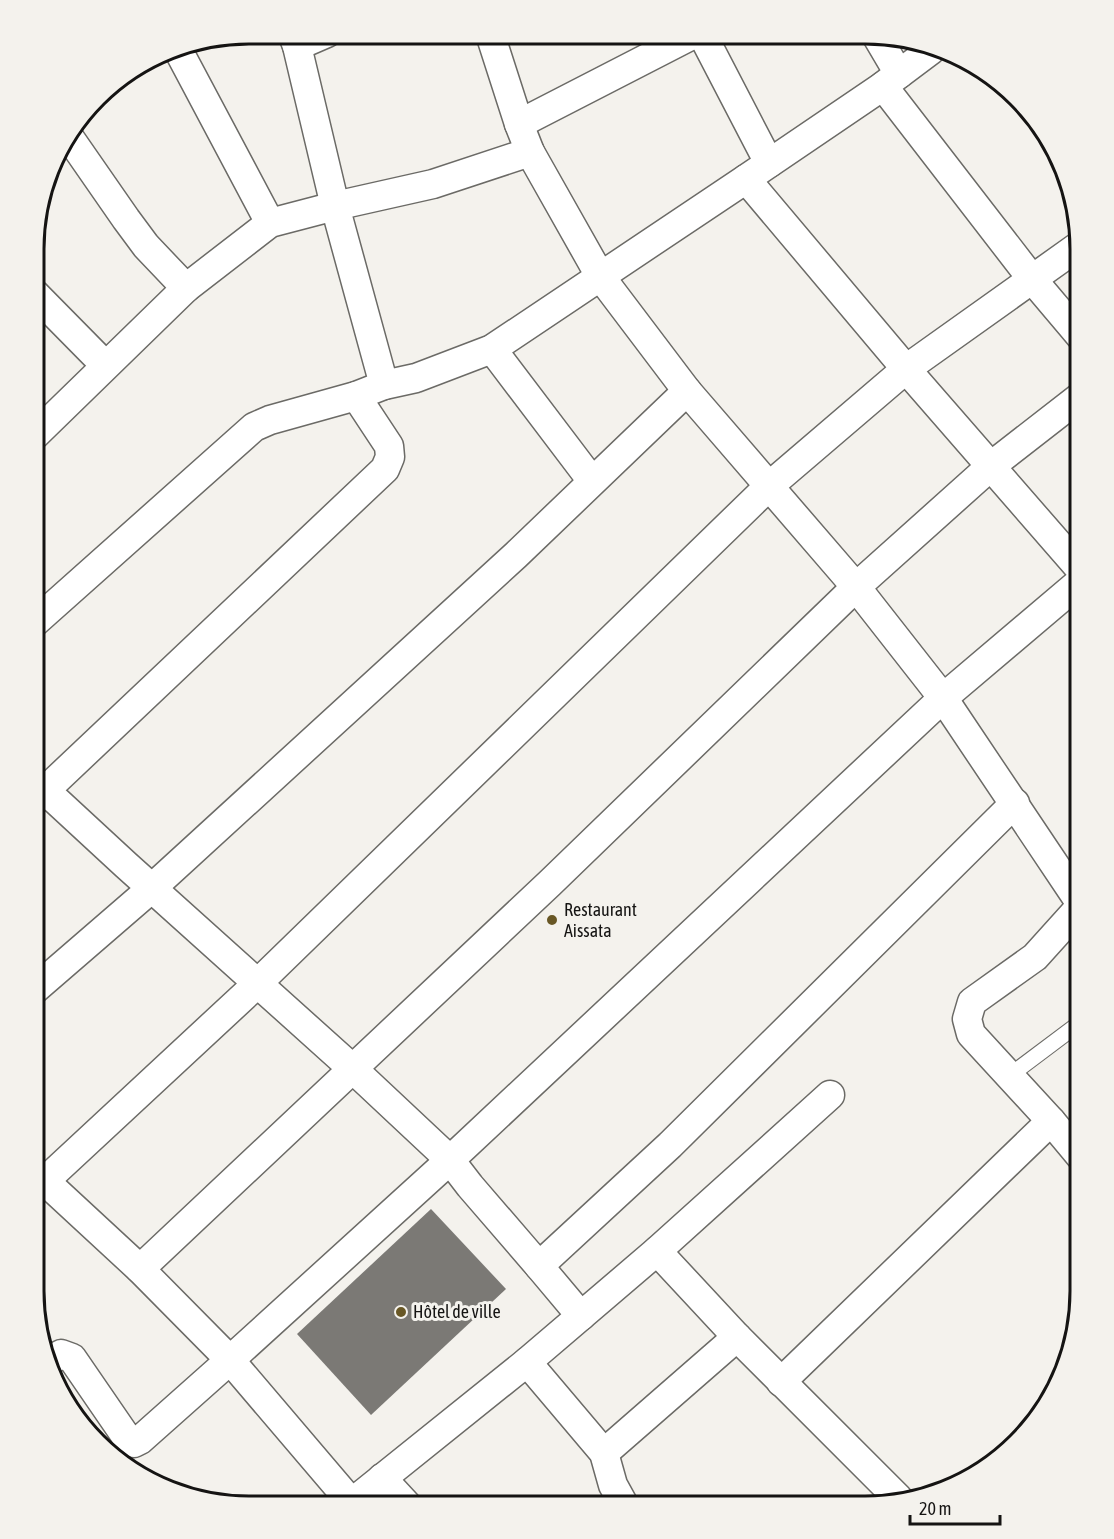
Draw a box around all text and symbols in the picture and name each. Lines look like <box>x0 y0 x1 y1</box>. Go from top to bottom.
place label: Restaurant Aissata <box>564 899 637 941</box>
marker: Restaurant Aissata <box>545 913 559 927</box>
place label: Hôtel de ville <box>413 1301 501 1322</box>
marker: Hôtel de ville <box>394 1305 408 1319</box>
scale bar <box>910 1488 1000 1526</box>
text: 20 m <box>919 1498 951 1519</box>

